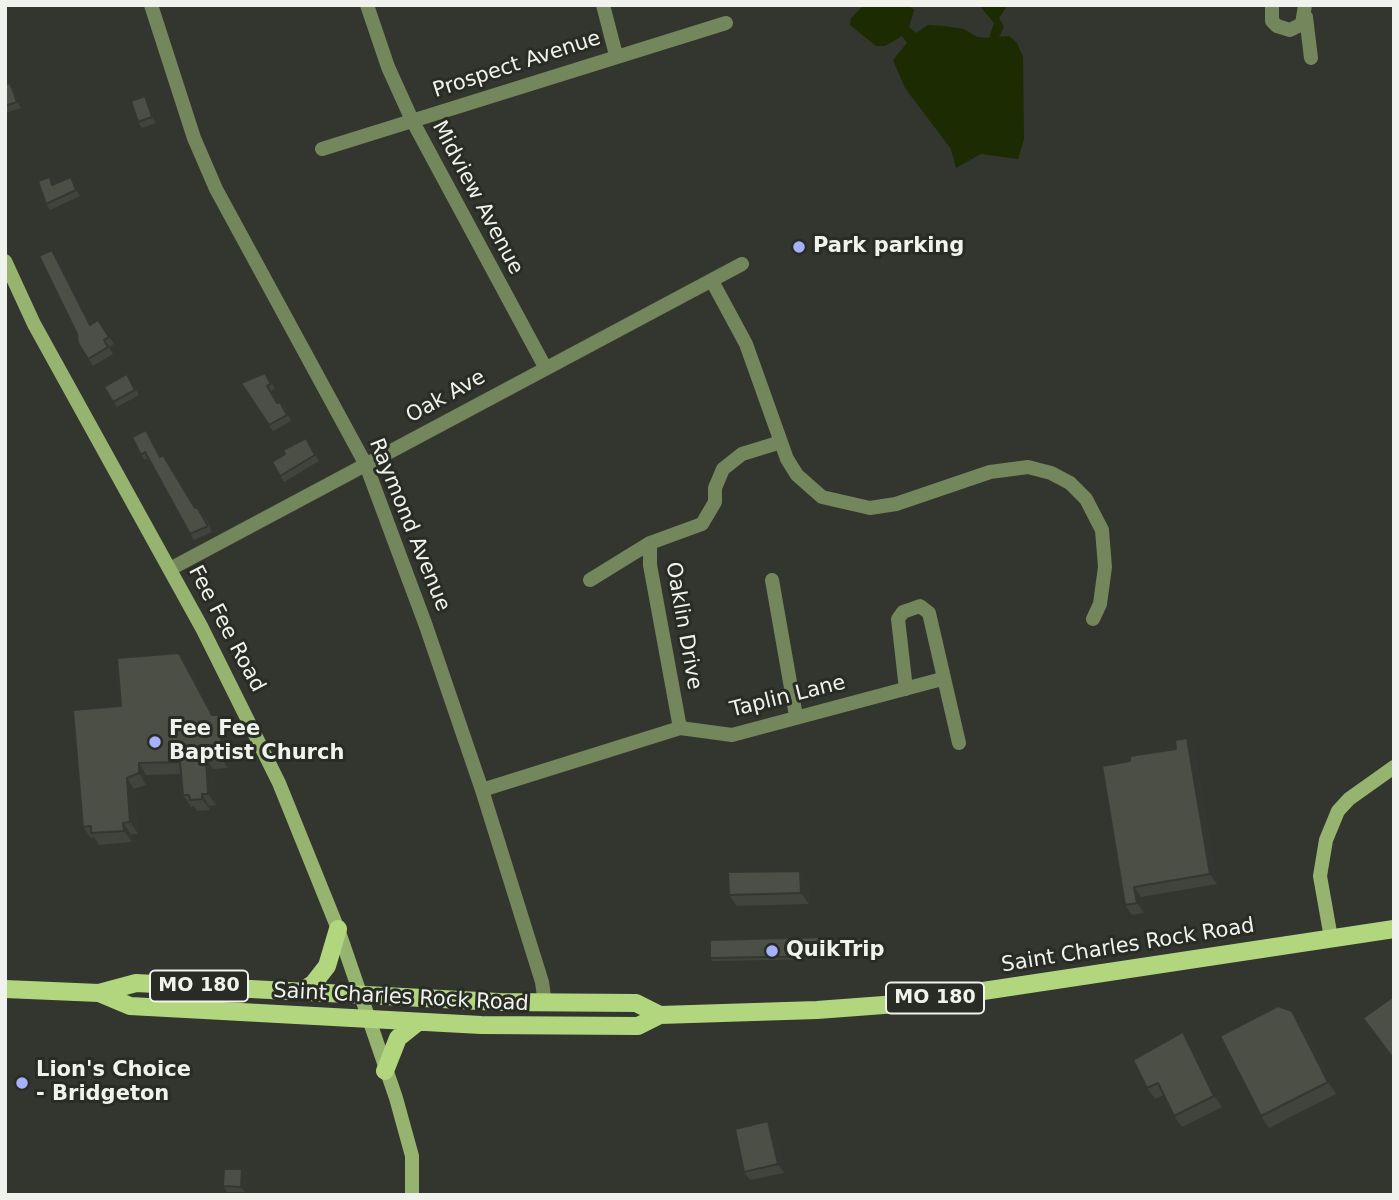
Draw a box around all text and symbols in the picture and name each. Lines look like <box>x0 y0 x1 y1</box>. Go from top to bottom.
street label: Prospect Avenue <box>430 26 604 104</box>
street label: Midview Avenue <box>426 117 528 279</box>
place label: Park parking <box>813 234 964 260</box>
marker: Park parking <box>791 239 807 255</box>
street label: Oak Ave <box>402 365 490 429</box>
street label: Raymond Avenue <box>363 435 455 615</box>
street label: Oaklin Drive <box>659 560 707 692</box>
street label: Fee Fee Road <box>182 561 270 697</box>
street label: Taplin Lane <box>728 671 848 723</box>
place label: Fee Fee Baptist Church <box>169 717 344 767</box>
marker: Fee Fee Baptist Church <box>147 734 163 750</box>
street label: Saint Charles Rock Road <box>1000 914 1256 978</box>
place label: QuikTrip <box>786 938 885 964</box>
marker: QuikTrip <box>764 943 780 959</box>
road number: MO 180 <box>150 970 248 1002</box>
street label: Saint Charles Rock Road <box>273 979 529 1017</box>
road number: MO 180 <box>886 982 984 1014</box>
place label: Lion's Choice - Bridgeton <box>36 1058 191 1108</box>
marker: Lion's Choice - Bridgeton <box>14 1075 30 1091</box>

